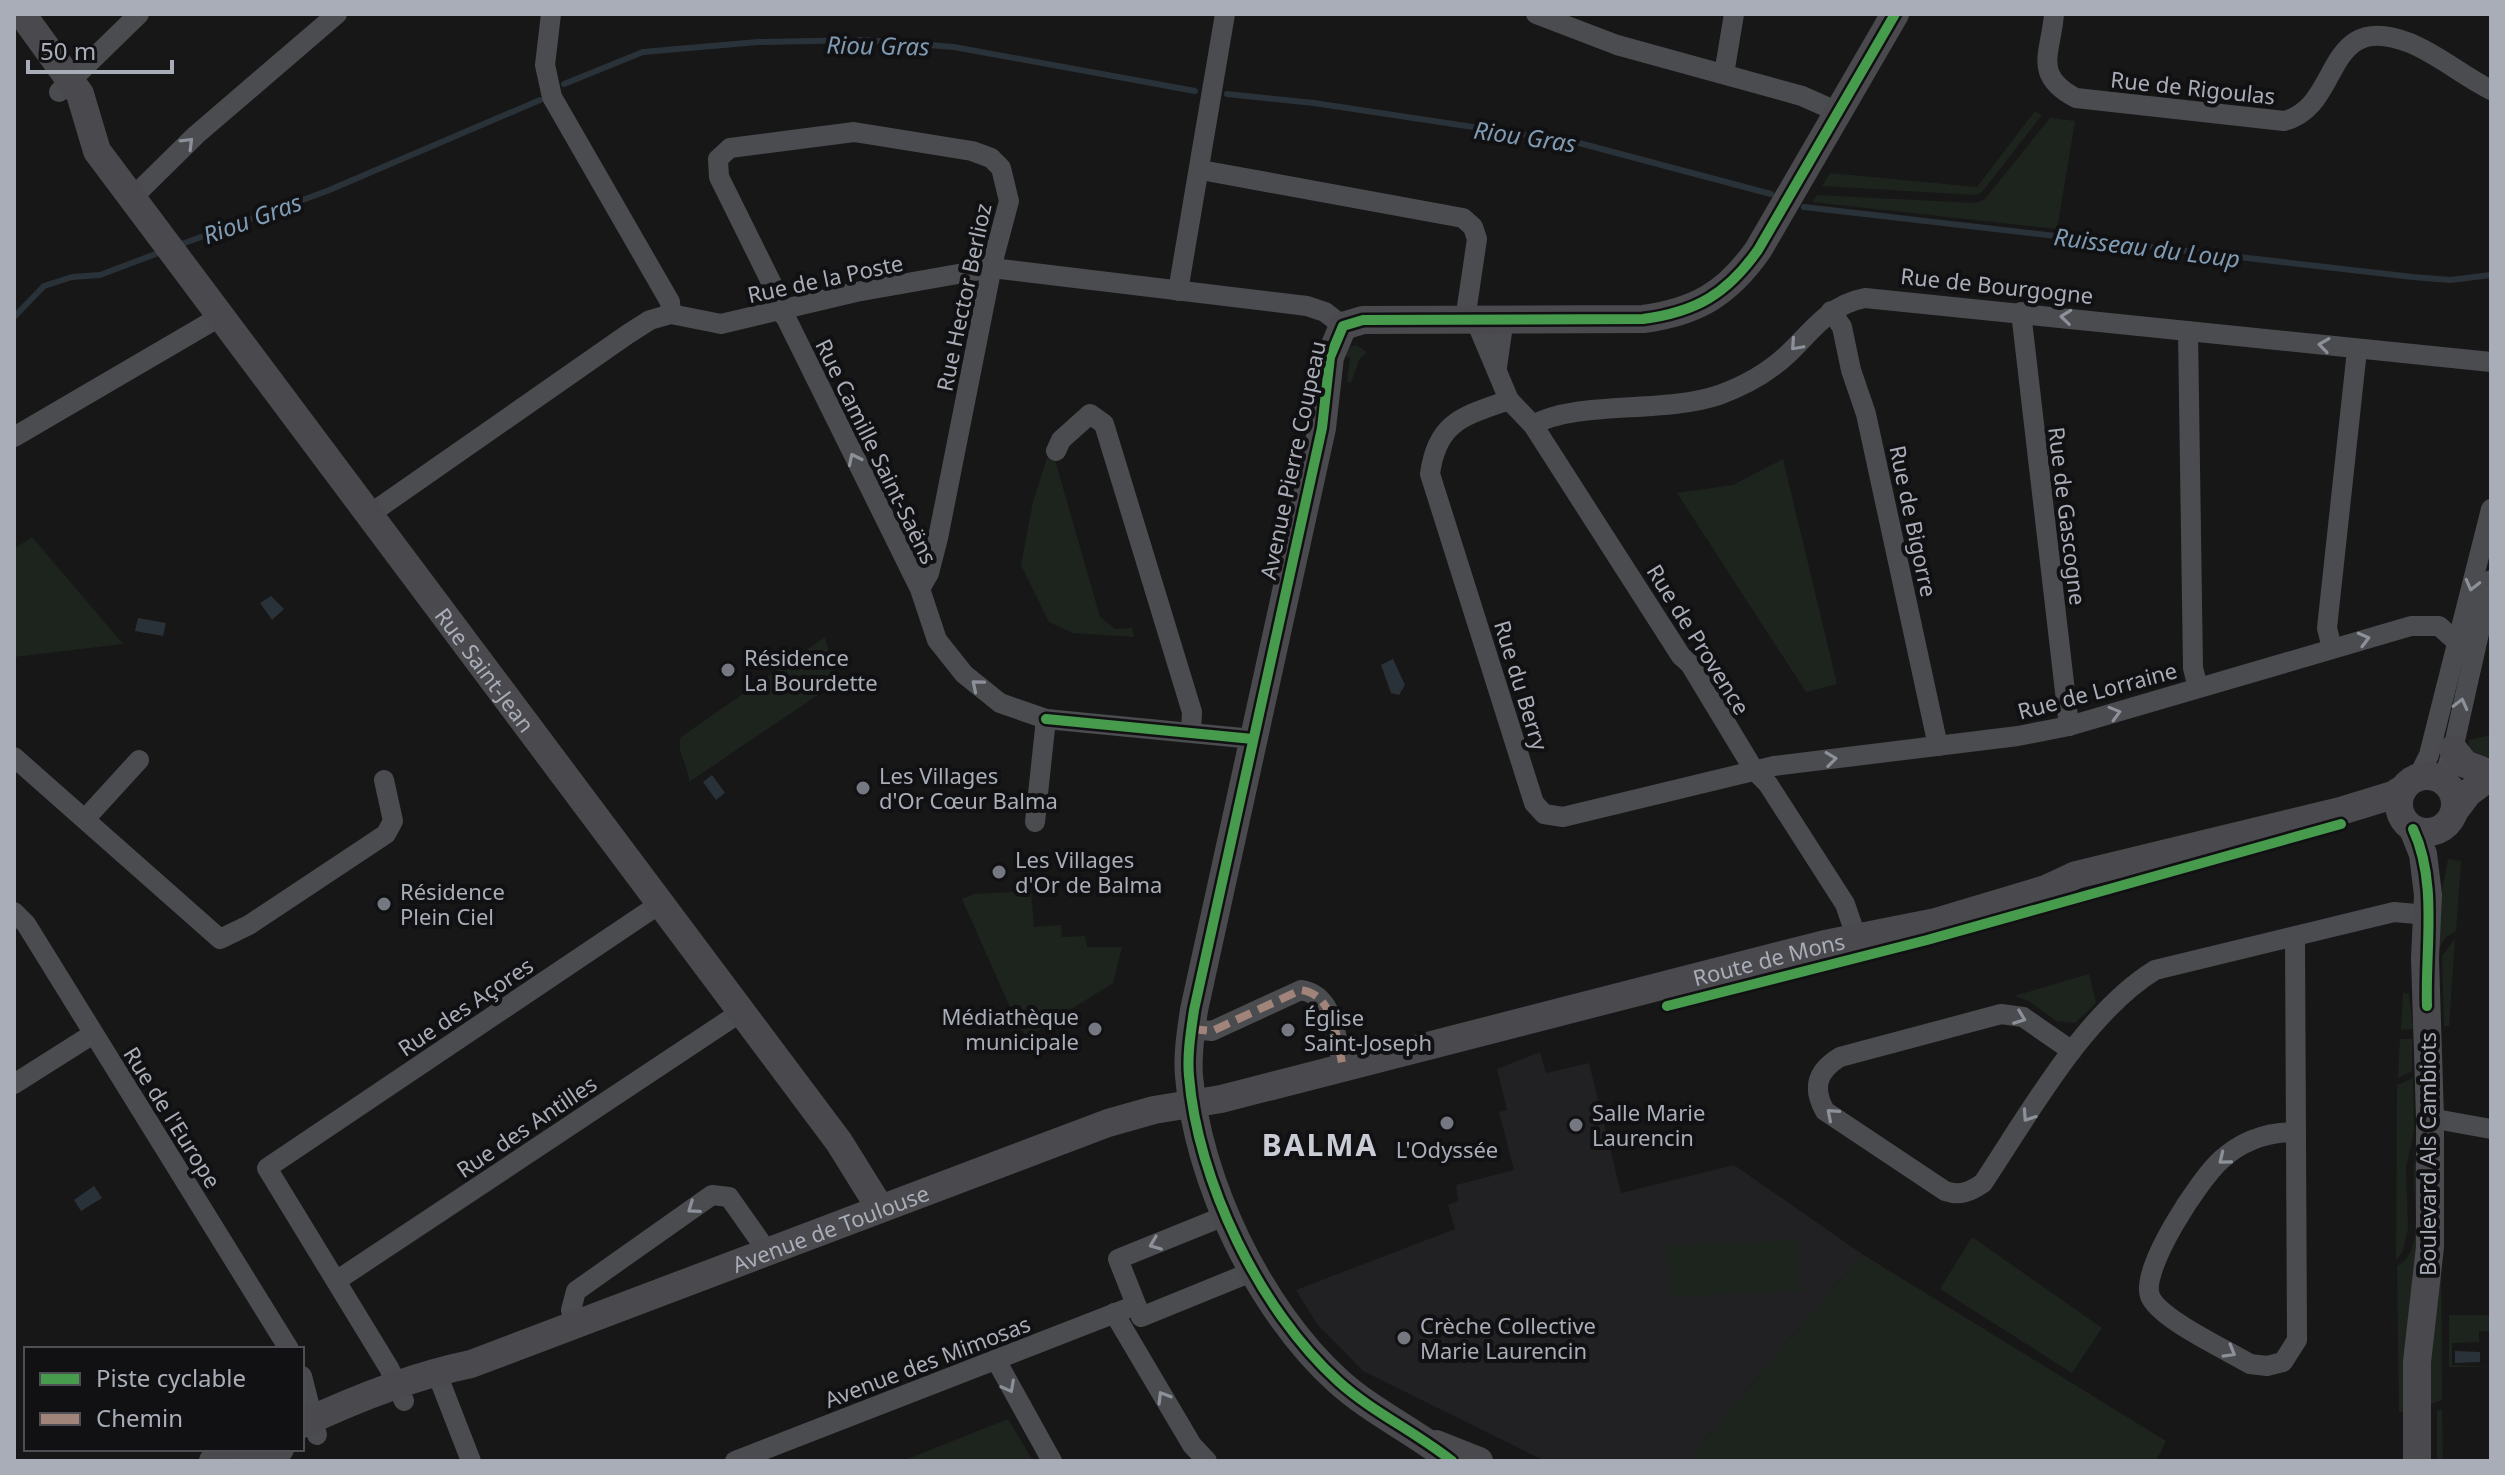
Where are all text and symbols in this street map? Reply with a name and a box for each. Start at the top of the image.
scale bar [28,24,172,74]
water label: Riou Gras [826,28,930,62]
text: 50 m [40,34,96,67]
street label: Rue de Rigoulas [2109,63,2277,111]
water label: Riou Gras [1472,112,1578,160]
one-way arrow [179,138,193,152]
water label: Riou Gras [198,185,306,251]
street label: Rue Hector Berlioz [928,200,998,394]
water label: Ruisseau du Loup [2052,219,2242,275]
street label: Rue de la Poste [744,247,906,309]
street label: Rue de Bourgogne [1899,260,2095,310]
one-way arrow [2059,309,2072,326]
street label: Rue Camille Saint-Saëns [809,333,945,569]
one-way arrow [1791,335,1805,350]
one-way arrow [2317,337,2331,354]
street label: Avenue Pierre Coupeau [1252,338,1332,582]
street label: Rue de Gascogne [2042,425,2094,607]
street label: Rue de Bigorre [1883,443,1945,599]
one-way arrow [848,453,864,468]
street label: Rue de Provence [1641,558,1757,720]
one-way arrow [2465,578,2482,591]
street label: Rue Saint-Jean [429,601,542,738]
street label: Rue du Berry [1488,616,1556,754]
one-way arrow [2357,631,2370,648]
place label: Résidence La Bourdette [744,642,878,697]
street label: Rue de Lorraine [2014,654,2180,726]
marker: Résidence La Bourdette [719,661,737,679]
one-way arrow [972,680,986,695]
one-way arrow [2452,698,2469,712]
one-way arrow [2107,706,2121,722]
one-way arrow [1825,751,1838,768]
place label: Les Villages d'Or Cœur Balma [879,760,1058,815]
marker: Les Villages d'Or Cœur Balma [854,779,872,797]
place label: Les Villages d'Or de Balma [1015,844,1162,899]
marker: Les Villages d'Or de Balma [990,863,1008,881]
place label: Résidence Plein Ciel [400,876,505,931]
marker: Résidence Plein Ciel [375,895,393,913]
street label: Route de Mons [1690,925,1847,992]
street label: Rue des Açores [391,950,539,1062]
place label: Médiathèque municipale [942,1001,1079,1056]
place label: Église Saint-Joseph [1304,1002,1432,1057]
one-way arrow [2012,1008,2026,1025]
marker: Médiathèque municipale [1086,1020,1104,1038]
marker: Église Saint-Joseph [1279,1021,1297,1039]
street label: Boulevard Als Cambiots [2412,1032,2442,1276]
street label: Rue de l'Europe [118,1041,228,1193]
street label: Rue des Antilles [450,1068,602,1184]
place label: Salle Marie Laurencin [1592,1097,1705,1152]
one-way arrow [2023,1107,2038,1121]
one-way arrow [1827,1109,1841,1123]
marker: L'Odyssée [1438,1114,1456,1132]
marker: Salle Marie Laurencin [1567,1116,1585,1134]
district label: BALMA [1262,1124,1378,1165]
place label: L'Odyssée [1396,1134,1498,1164]
one-way arrow [2219,1149,2234,1164]
street label: Avenue de Toulouse [728,1177,933,1279]
one-way arrow [688,1198,702,1213]
one-way arrow [1149,1234,1163,1251]
street label: Avenue des Mimosas [820,1308,1034,1414]
place label: Crèche Collective Marie Laurencin [1420,1310,1596,1365]
marker: Crèche Collective Marie Laurencin [1395,1329,1413,1347]
one-way arrow [2221,1342,2236,1358]
legend [24,1347,304,1451]
text: Piste cyclable [96,1361,246,1394]
one-way arrow [999,1378,1014,1393]
one-way arrow [1157,1391,1173,1406]
text: Chemin [96,1401,183,1434]

